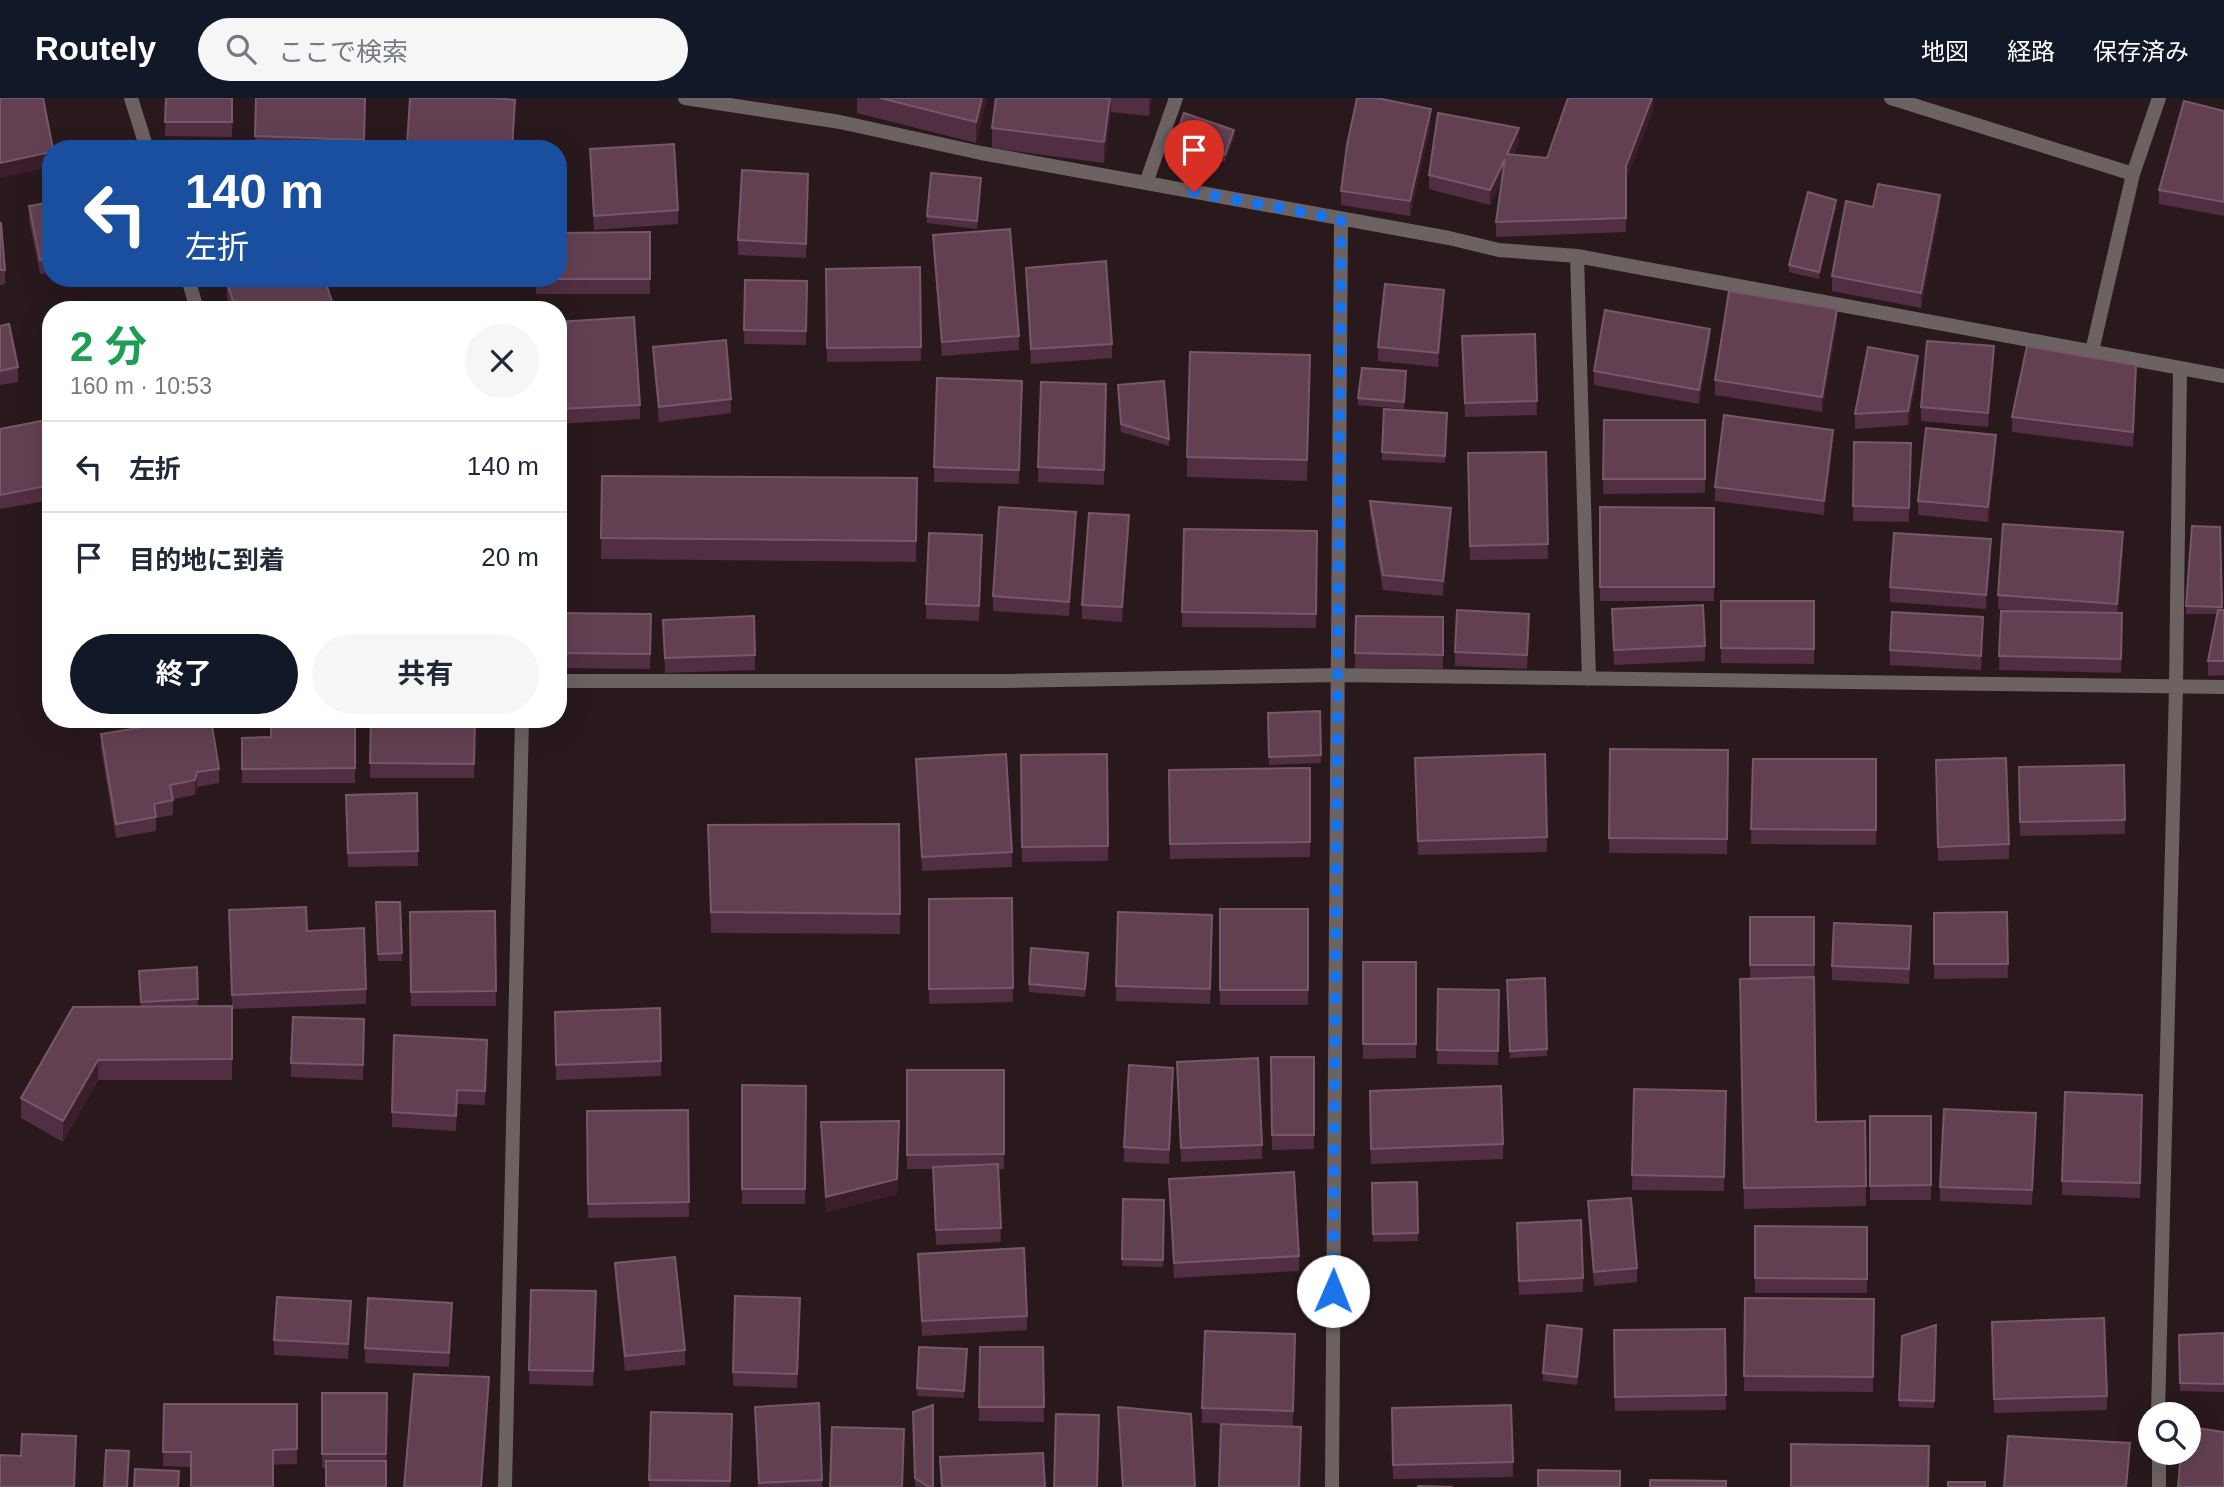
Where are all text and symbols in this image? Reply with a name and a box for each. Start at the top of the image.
search box [198,18,688,81]
text: Routely [35,30,156,67]
icon: search [222,30,260,68]
text: ここで検索 [278,37,408,67]
text: 地図 [1921,38,1969,65]
text: 経路 [2007,38,2055,65]
text: 保存済み [2093,38,2189,65]
pin [1164,120,1224,192]
icon: arrive [1175,131,1213,169]
text: 140 m [185,164,324,218]
icon: left [70,168,161,259]
text: 左折 [185,229,249,265]
text: 2 分 [70,323,147,370]
button: close [465,324,539,398]
text: 160 m · 10:53 [70,373,212,399]
icon: left [70,448,108,486]
text: 140 m [467,451,539,481]
text: 左折 [129,454,181,484]
icon: arrive [70,539,108,577]
text: 20 m [481,542,539,572]
text: 目的地に到着 [129,545,285,575]
button: 終了 [70,634,298,714]
button: 共有 [312,634,539,714]
position arrow [1296,1254,1370,1328]
map controls [2138,1402,2201,1465]
button: search [2138,1402,2201,1465]

